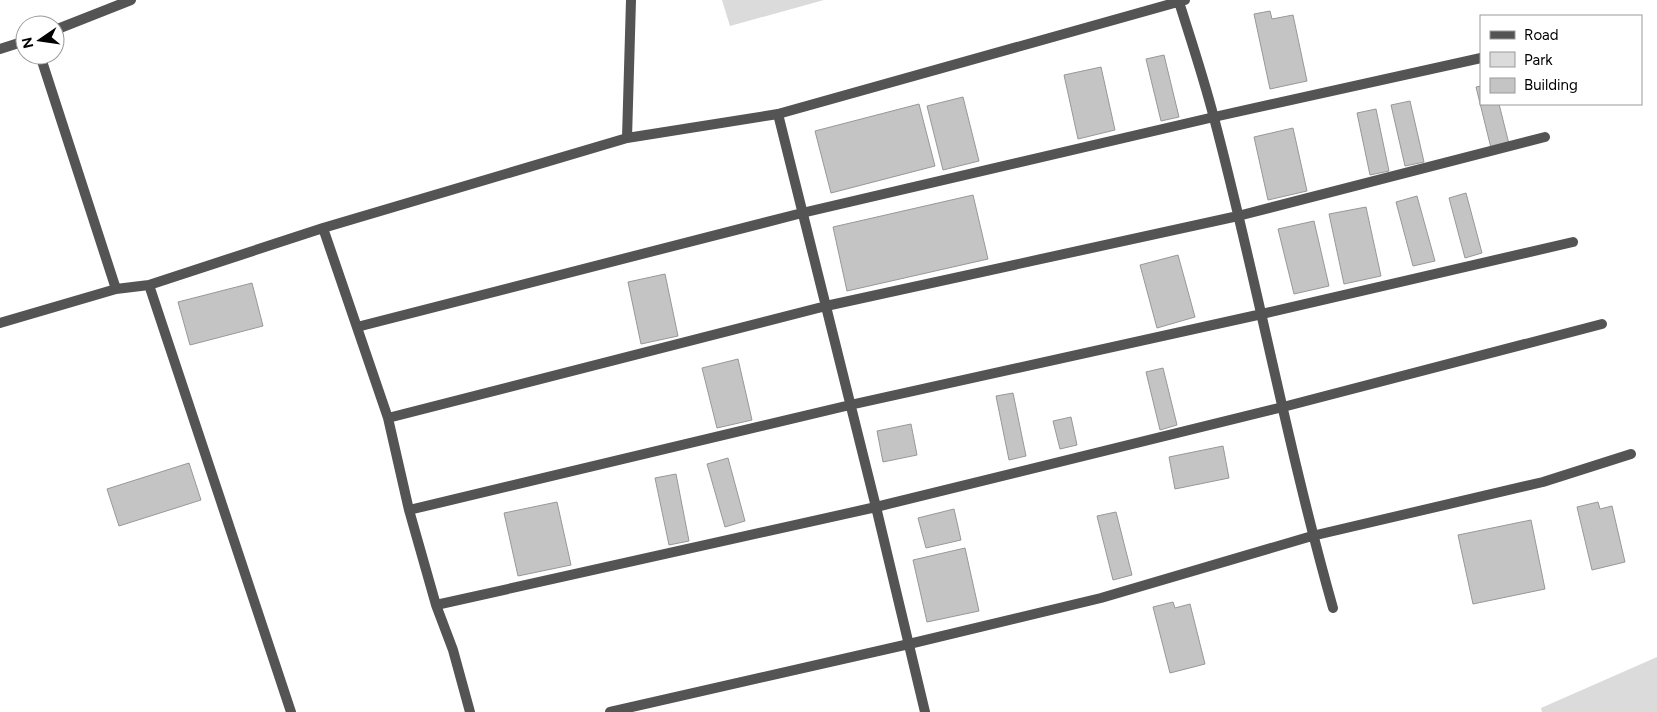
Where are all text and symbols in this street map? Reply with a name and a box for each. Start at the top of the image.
north arrow [15,15,65,65]
legend [1480,15,1642,105]
text: Road [1524,26,1559,44]
text: N [18,36,37,50]
text: Park [1524,51,1553,69]
text: Building [1524,76,1578,94]

